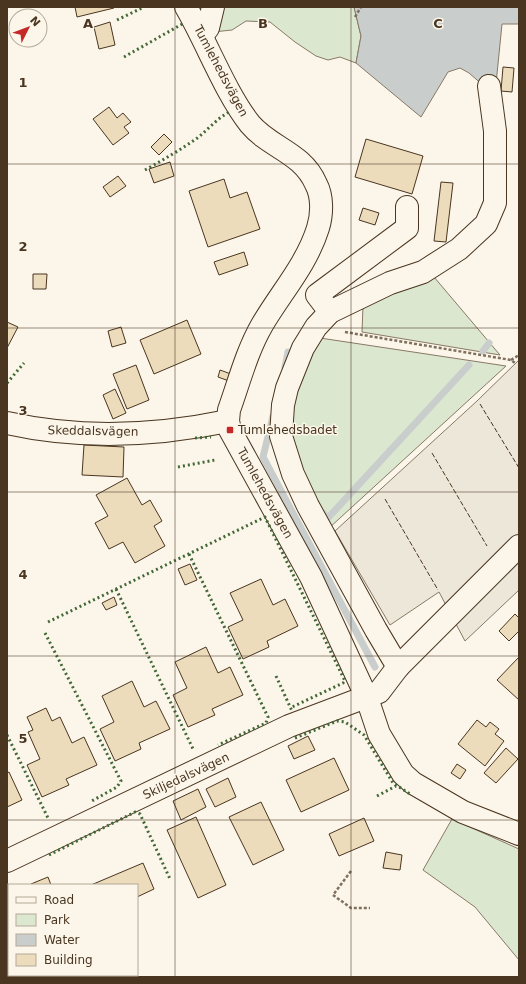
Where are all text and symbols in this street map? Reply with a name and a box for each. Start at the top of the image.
north arrow [8,8,48,48]
text: N [27,14,43,29]
text: A [83,16,93,31]
text: B [258,16,268,31]
text: C [433,16,443,31]
street label: Tumlehedsvägen [191,22,251,119]
text: 1 [18,75,28,90]
text: 2 [18,239,28,254]
text: 3 [18,403,28,418]
street label: Skeddalsvägen [48,423,138,439]
place label: Tumlehedsbadet [237,423,337,437]
marker: Tumlehedsbadet [225,425,235,435]
street label: Tumlehedsvägen [234,444,296,541]
text: 4 [18,567,28,582]
text: 5 [18,731,28,746]
street label: Skiljedalsvägen [141,750,231,802]
legend [8,884,138,976]
text: Road [44,893,74,907]
text: Park [44,913,70,927]
text: Water [44,933,80,947]
text: Building [44,953,93,967]

